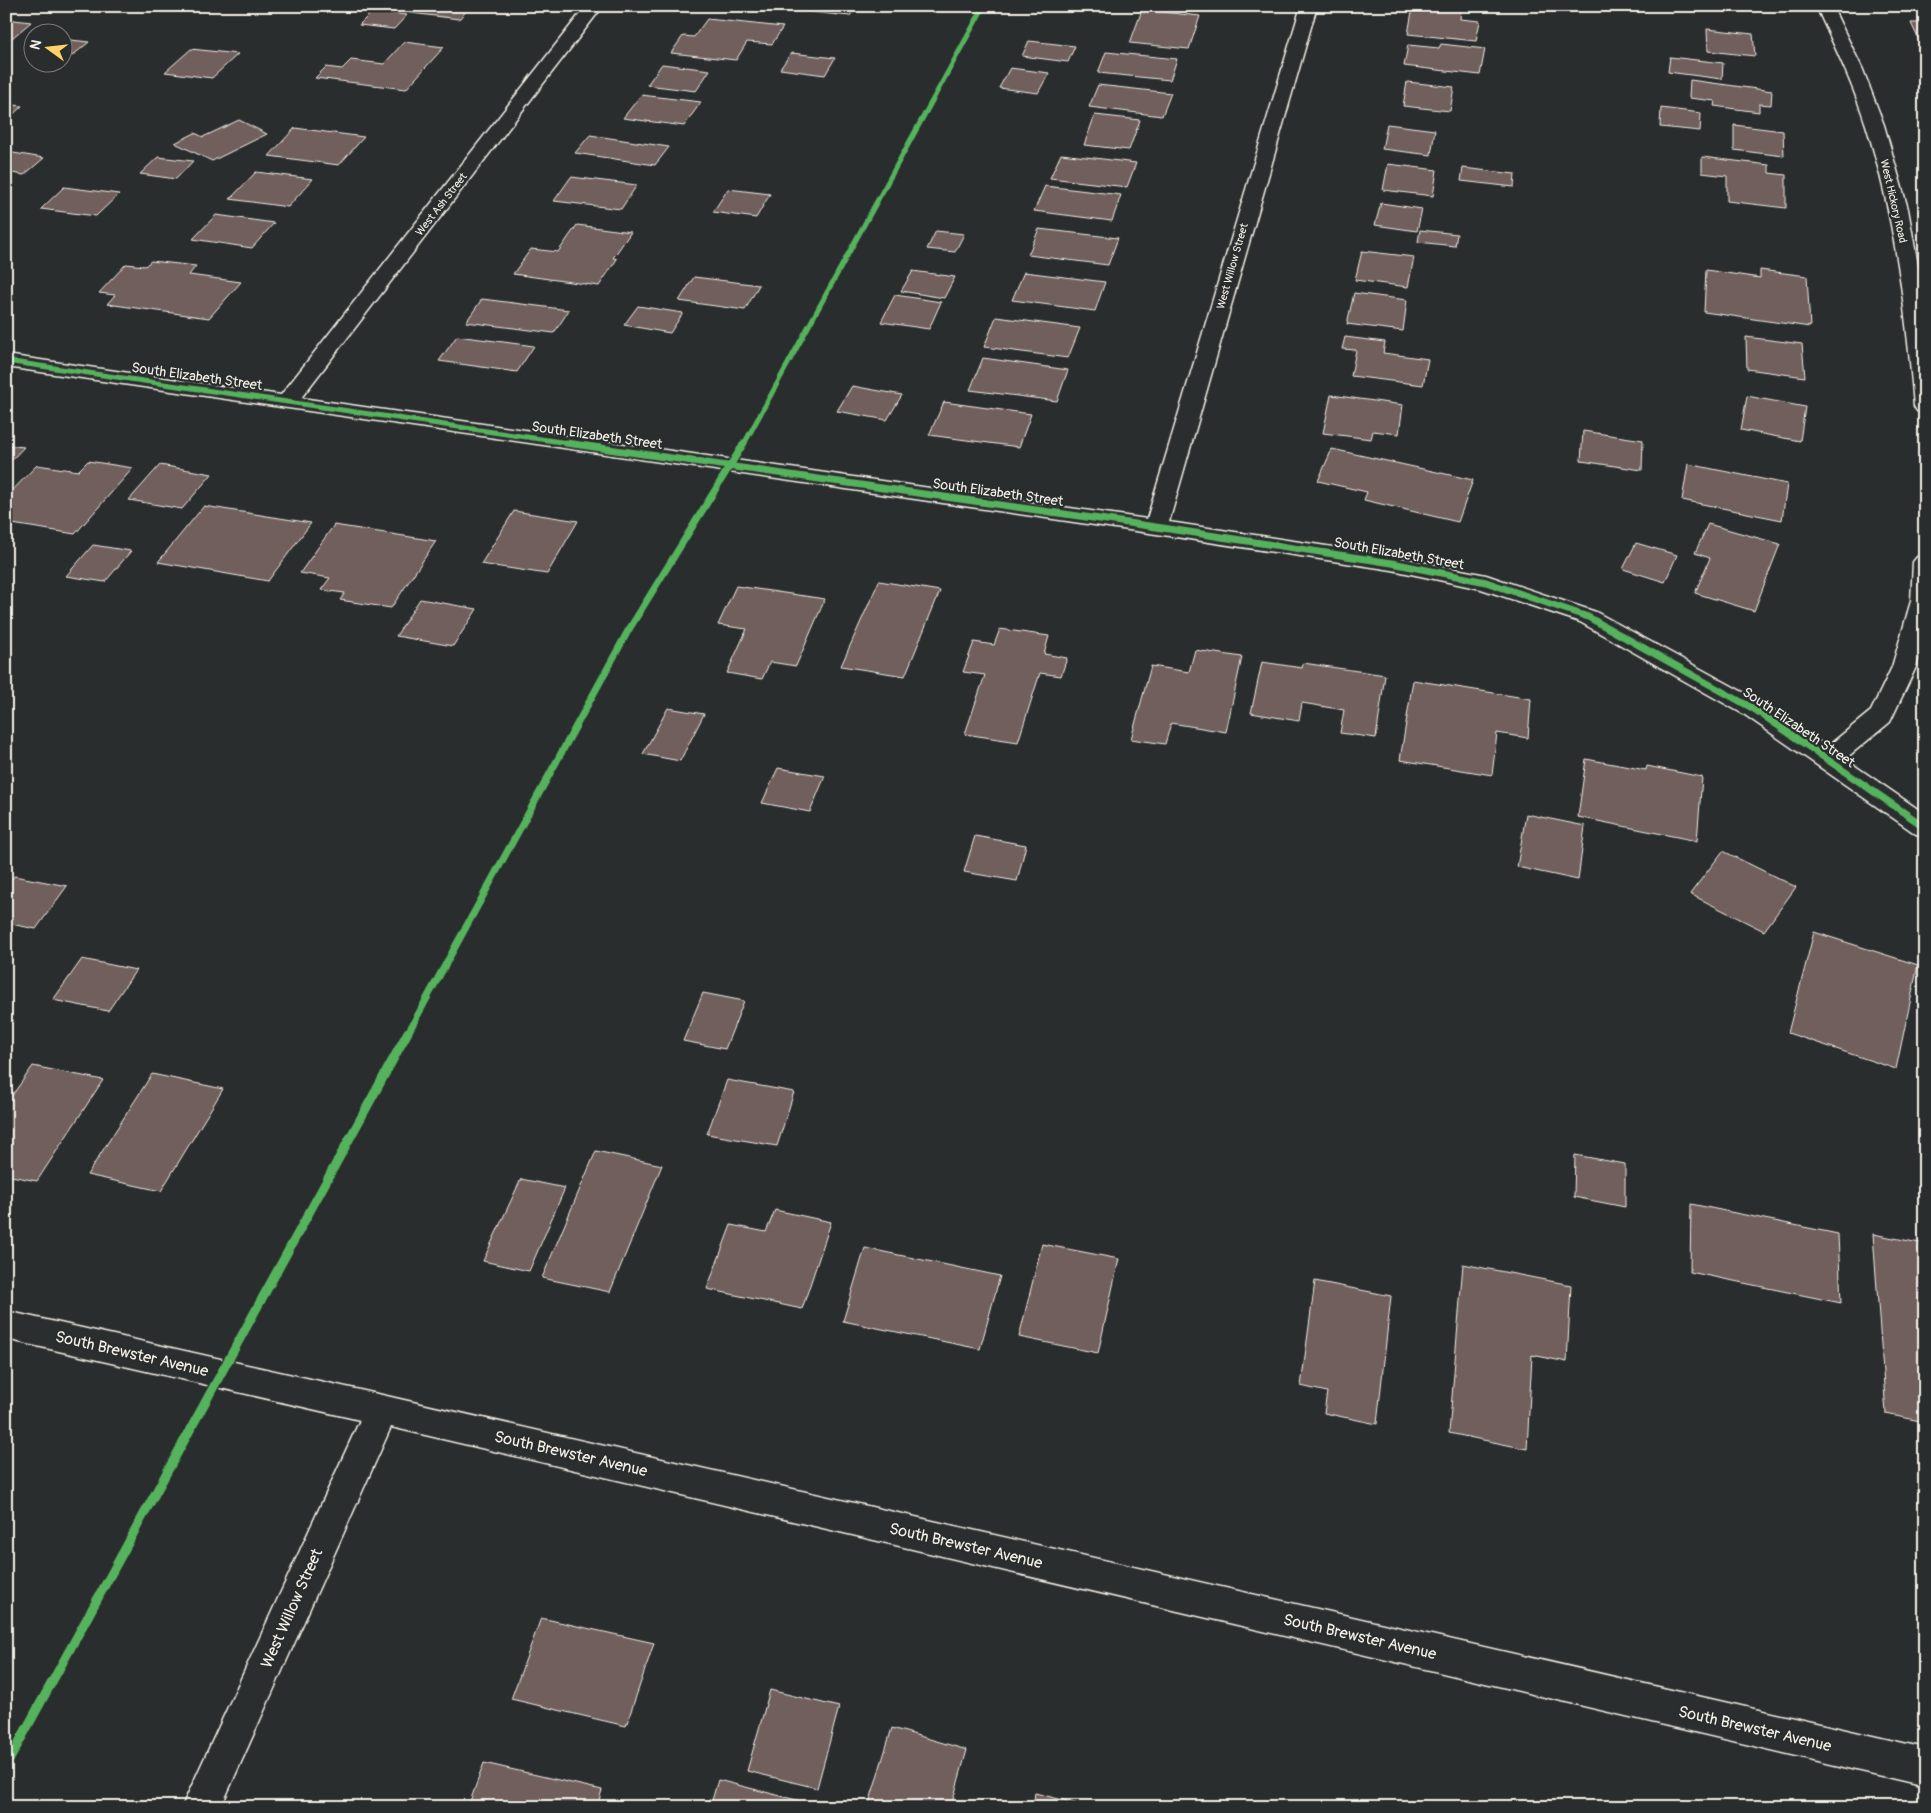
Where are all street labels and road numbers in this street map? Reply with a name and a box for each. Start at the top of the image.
street label: West Hickory Road [1878,158,1909,244]
street label: West Ash Street [413,170,470,238]
street label: West Willow Street [1214,221,1251,311]
street label: South Elizabeth Street [130,359,264,394]
street label: South Elizabeth Street [530,418,664,453]
street label: South Elizabeth Street [931,475,1065,510]
street label: South Elizabeth Street [1333,534,1466,573]
street label: South Elizabeth Street [1739,683,1858,772]
street label: South Brewster Avenue [53,1327,210,1381]
street label: South Brewster Avenue [492,1427,649,1481]
street label: South Brewster Avenue [887,1519,1044,1573]
street label: West Willow Street [257,1545,327,1671]
street label: South Brewster Avenue [1281,1610,1438,1664]
street label: South Brewster Avenue [1676,1702,1833,1756]

